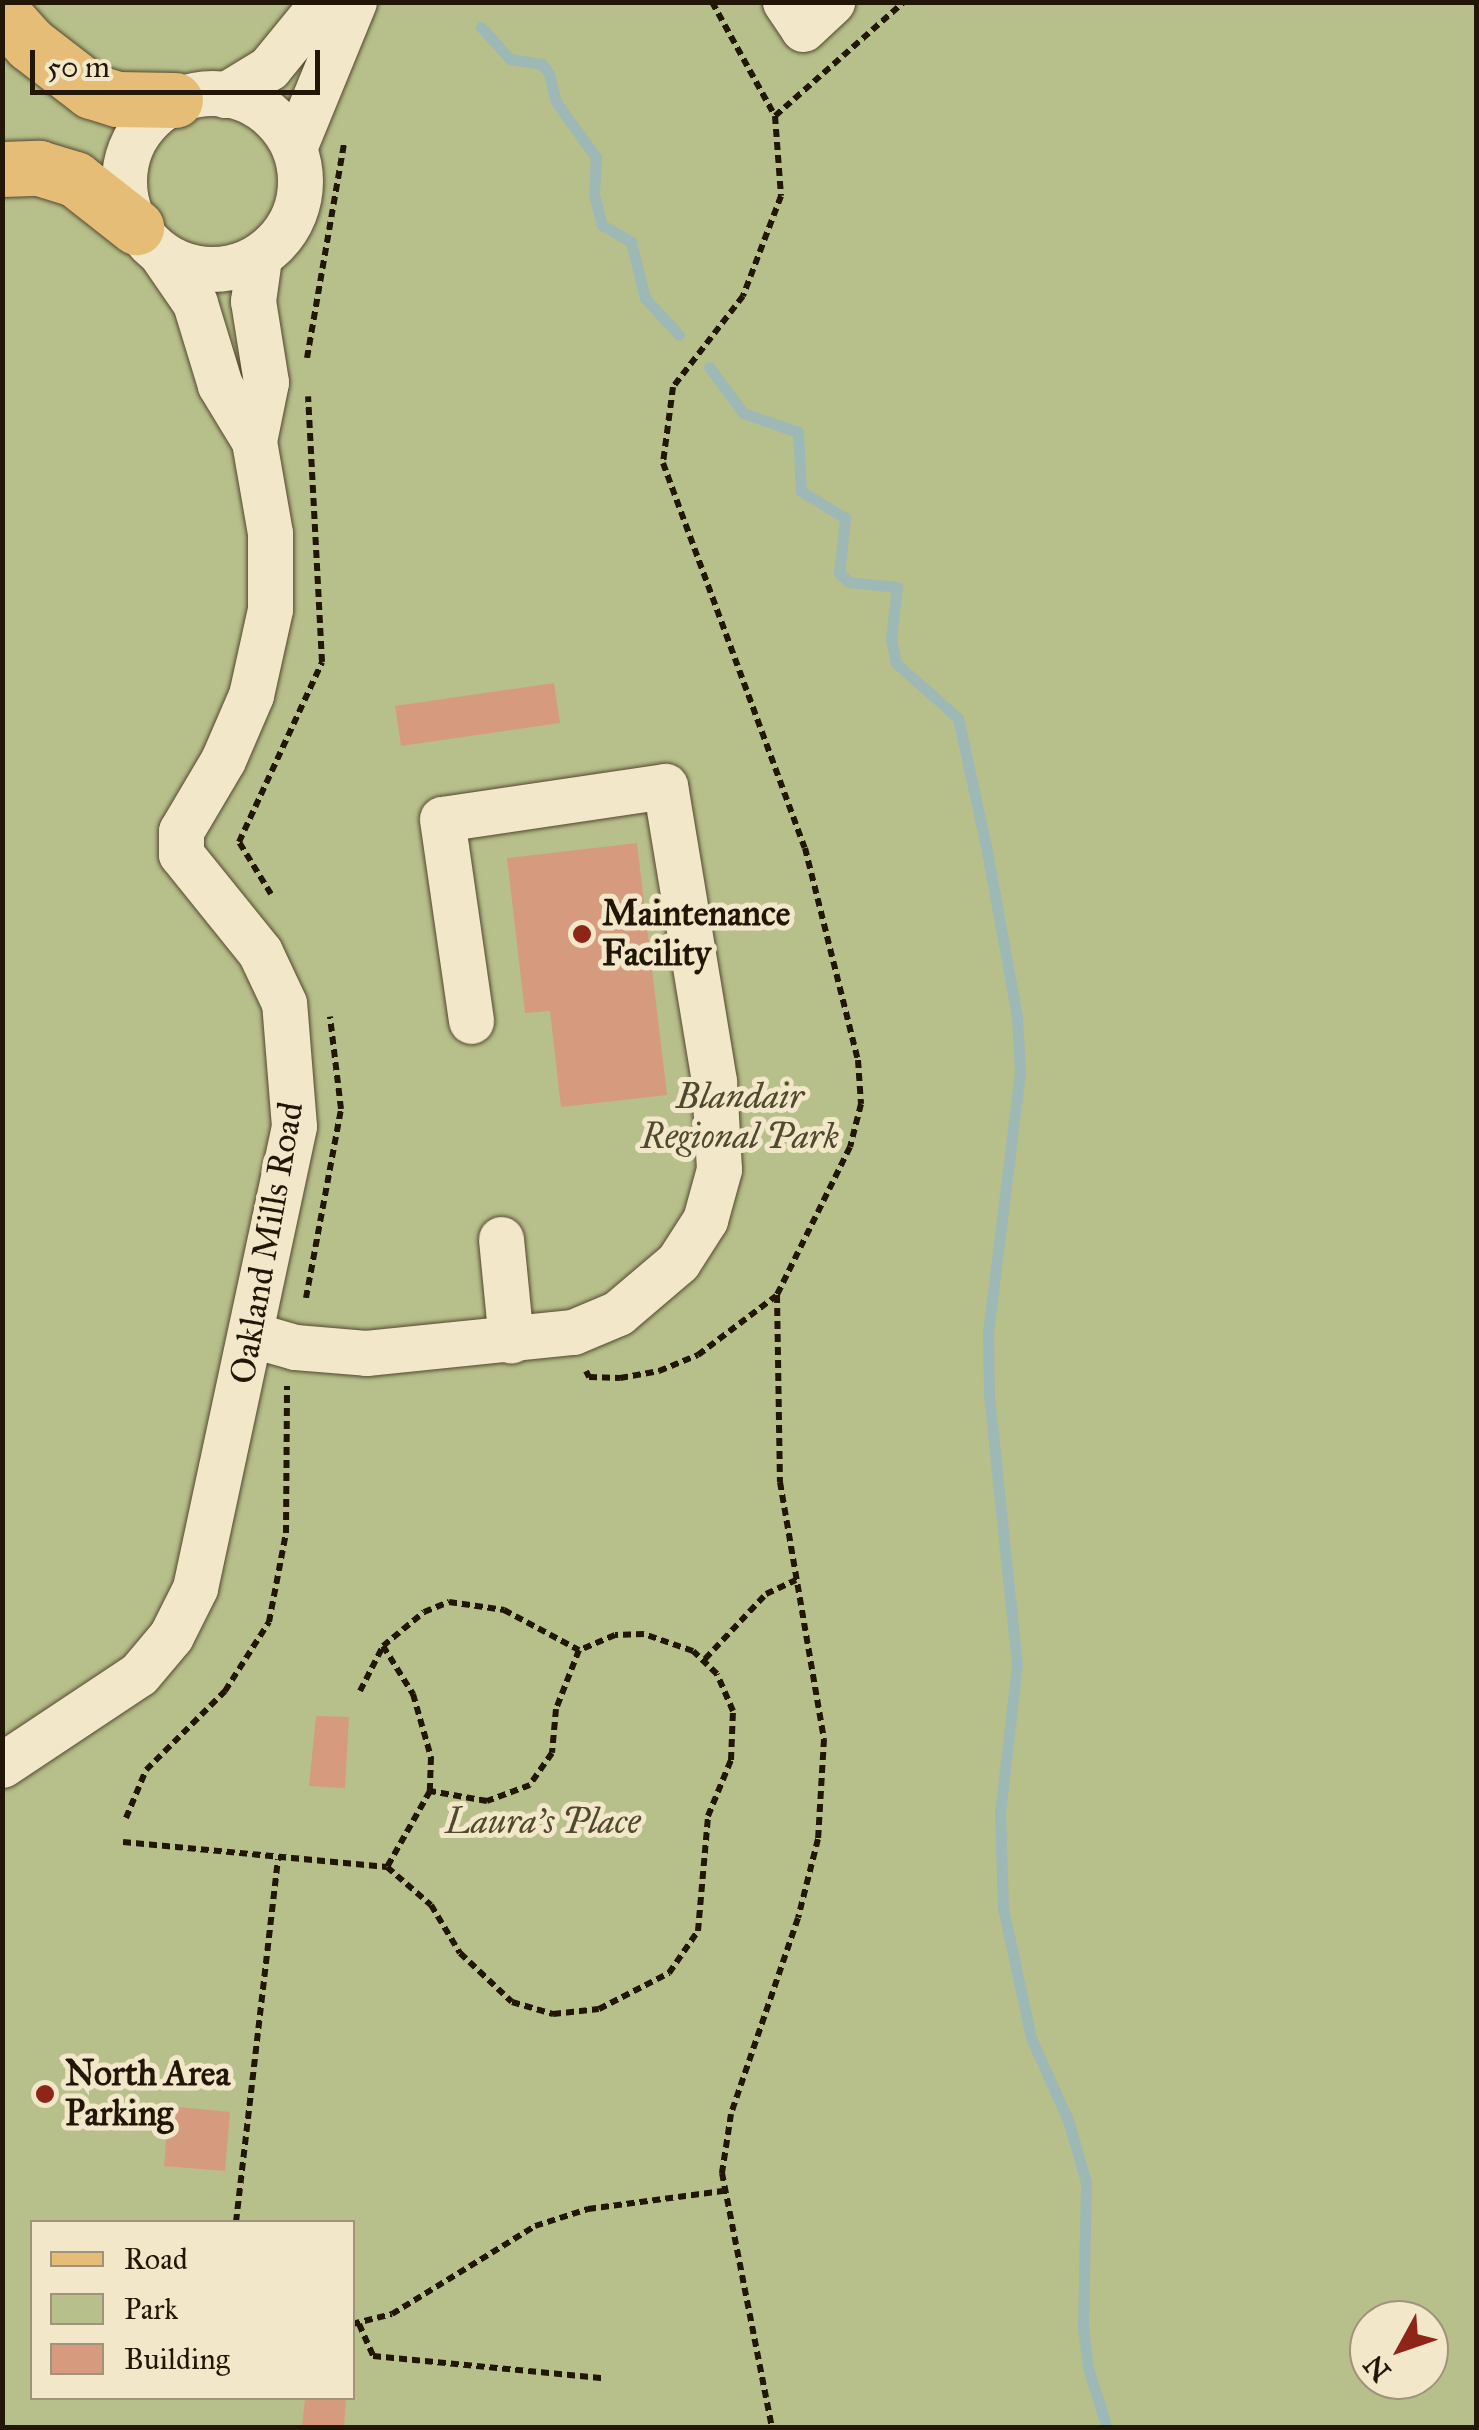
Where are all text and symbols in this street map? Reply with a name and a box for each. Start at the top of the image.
scale bar [35,30,325,92]
text: 50 m [47,49,110,85]
place label: Maintenance Facility [602,893,790,975]
marker: Maintenance Facility [571,923,593,945]
park label: Blandair Regional Park [641,1076,839,1158]
street label: Oakland Mills Road [222,1099,312,1387]
park label: Laura's Place [446,1801,640,1843]
place label: North Area Parking [65,2053,230,2135]
marker: North Area Parking [34,2083,56,2105]
legend [30,2220,355,2400]
text: Road [124,2241,188,2277]
text: Park [124,2291,178,2327]
north arrow [1349,2300,1449,2400]
text: Building [124,2341,230,2377]
text: N [1356,2348,1398,2389]

